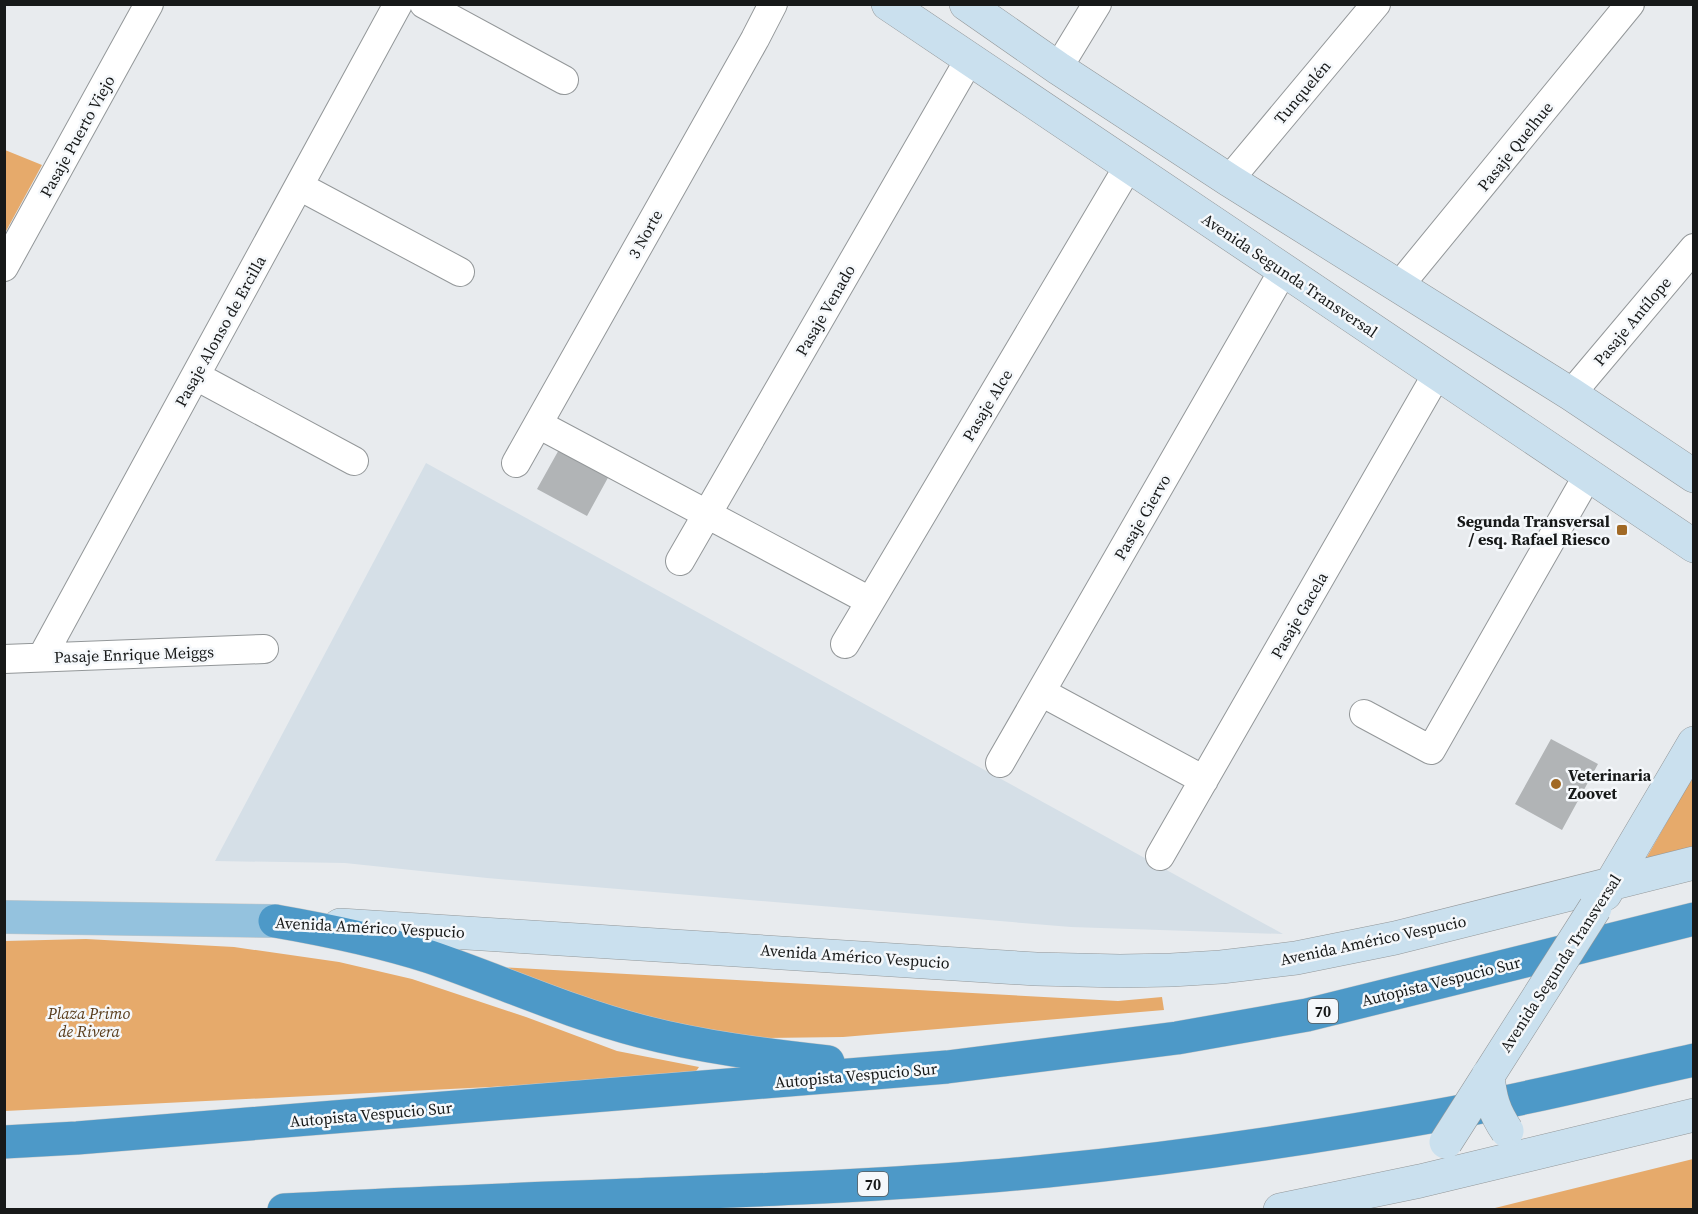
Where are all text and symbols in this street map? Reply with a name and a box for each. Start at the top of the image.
street label: Tunquelén [1269,55,1335,129]
street label: Pasaje Puerto Viejo [34,71,120,201]
street label: Pasaje Quelhue [1472,97,1558,195]
street label: 3 Norte [623,206,667,262]
street label: Avenida Segunda Transversal [1198,208,1382,342]
street label: Pasaje Alonso de Ercilla [169,251,271,411]
street label: Pasaje Venado [790,260,860,360]
street label: Pasaje Antílope [1588,272,1676,370]
street label: Pasaje Alce [957,365,1017,445]
street label: Pasaje Ciervo [1109,470,1175,564]
place label: Segunda Transversal / esq. Rafael Riesco [1457,510,1610,550]
marker: Segunda Transversal / esq. Rafael Riesco [1615,523,1629,537]
street label: Pasaje Gacela [1265,567,1333,662]
street label: Pasaje Enrique Meiggs [54,640,214,668]
place label: Veterinaria Zoovet [1568,764,1652,804]
marker: Veterinaria Zoovet [1549,777,1563,791]
street label: Avenida Segunda Transversal [1494,870,1626,1056]
street label: Avenida Américo Vespucio [1278,909,1468,970]
street label: Avenida Américo Vespucio [275,911,466,943]
street label: Avenida Américo Vespucio [760,938,951,974]
street label: Autopista Vespucio Sur [1359,951,1523,1011]
road number: 70 [1308,999,1338,1023]
park label: Plaza Primo de Rivera [47,1002,130,1042]
street label: Autopista Vespucio Sur [774,1057,938,1093]
street label: Autopista Vespucio Sur [289,1096,453,1132]
road number: 70 [858,1172,888,1196]

